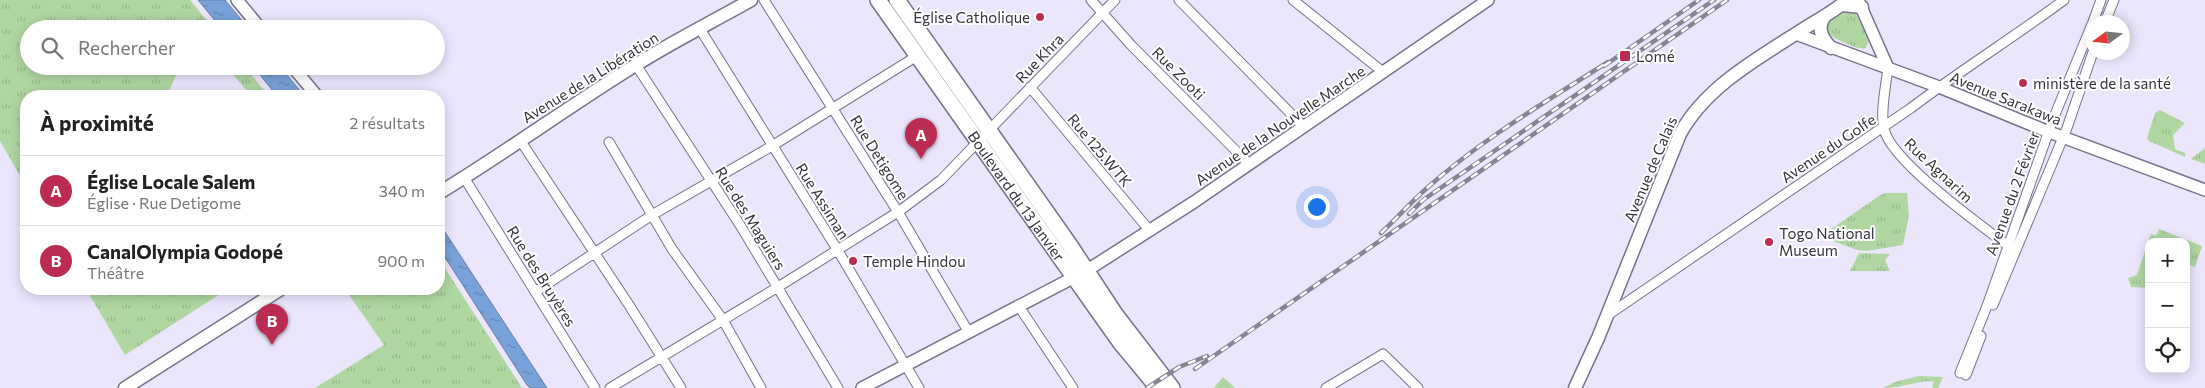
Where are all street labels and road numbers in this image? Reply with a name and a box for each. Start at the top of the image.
street label: Avenue de la Libération [519,28,661,126]
street label: Rue Khra [1011,30,1067,86]
street label: Rue Zooti [1149,43,1209,103]
street label: Avenue de la Nouvelle Marche [1192,61,1368,189]
street label: Avenue Sarakawa [1948,67,2064,129]
street label: Rue 125.WTK [1064,110,1136,190]
street label: Avenue du Golfe [1777,110,1879,186]
street label: Rue Detigome [847,112,913,203]
street label: Avenue de Calais [1620,113,1680,224]
street label: Boulevard du 13 Janvier [964,127,1069,264]
street label: Avenue du 2 Février [1981,128,2043,258]
street label: Rue Agnarim [1901,134,1977,206]
street label: Rue Assiman [792,160,854,242]
street label: Rue des Maguiers [712,163,790,273]
street label: Rue des Bruyères [504,222,580,330]

